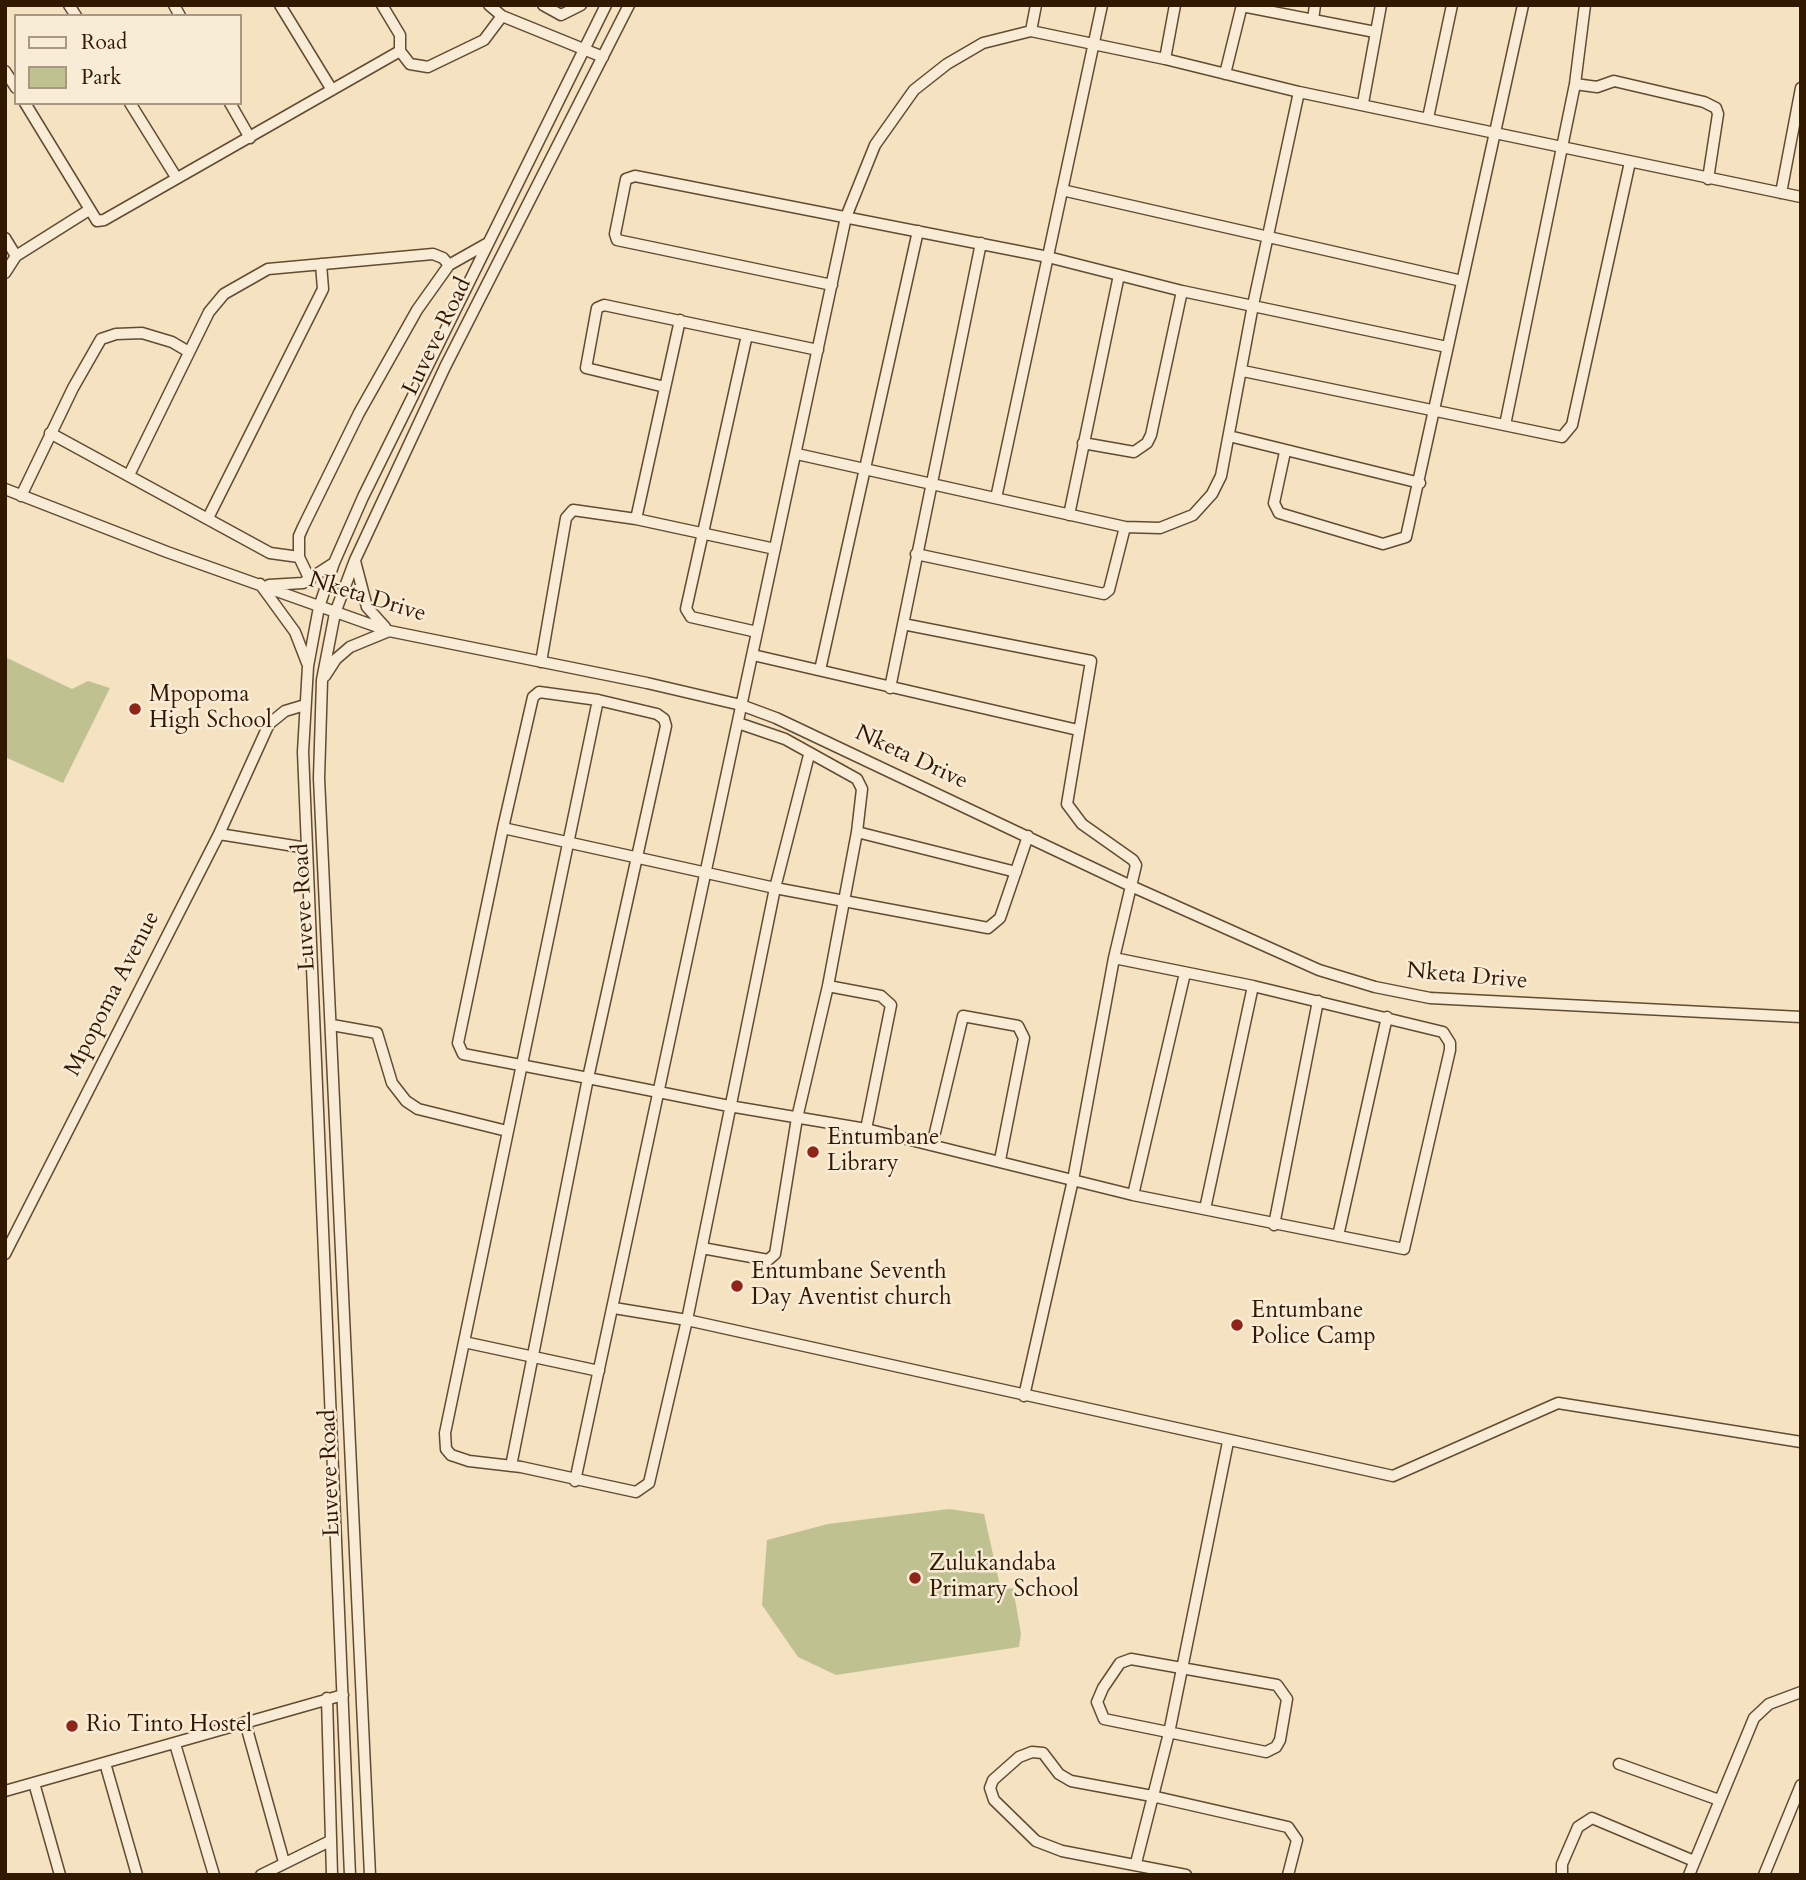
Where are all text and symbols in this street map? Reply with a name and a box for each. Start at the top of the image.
legend [14,14,242,105]
text: Road [81,28,127,57]
text: Park [81,63,121,92]
street label: Luveve Road [398,274,478,400]
street label: Nketa Drive [305,567,429,629]
place label: Mpopoma High School [149,682,272,736]
marker: Mpopoma High School [127,701,143,717]
street label: Nketa Drive [850,720,972,796]
street label: Luveve Road [288,843,322,971]
street label: Mpopoma Avenue [60,907,166,1081]
street label: Nketa Drive [1405,958,1529,996]
place label: Entumbane Library [827,1125,939,1179]
marker: Entumbane Library [805,1144,821,1160]
place label: Entumbane Seventh Day Aventist church [751,1259,952,1313]
marker: Entumbane Seventh Day Aventist church [729,1278,745,1294]
place label: Entumbane Police Camp [1251,1298,1376,1352]
marker: Entumbane Police Camp [1229,1317,1245,1333]
street label: Luveve Road [315,1409,347,1537]
place label: Zulukandaba Primary School [929,1551,1079,1605]
marker: Zulukandaba Primary School [907,1570,923,1586]
place label: Rio Tinto Hostel [86,1712,252,1740]
marker: Rio Tinto Hostel [64,1718,80,1734]

